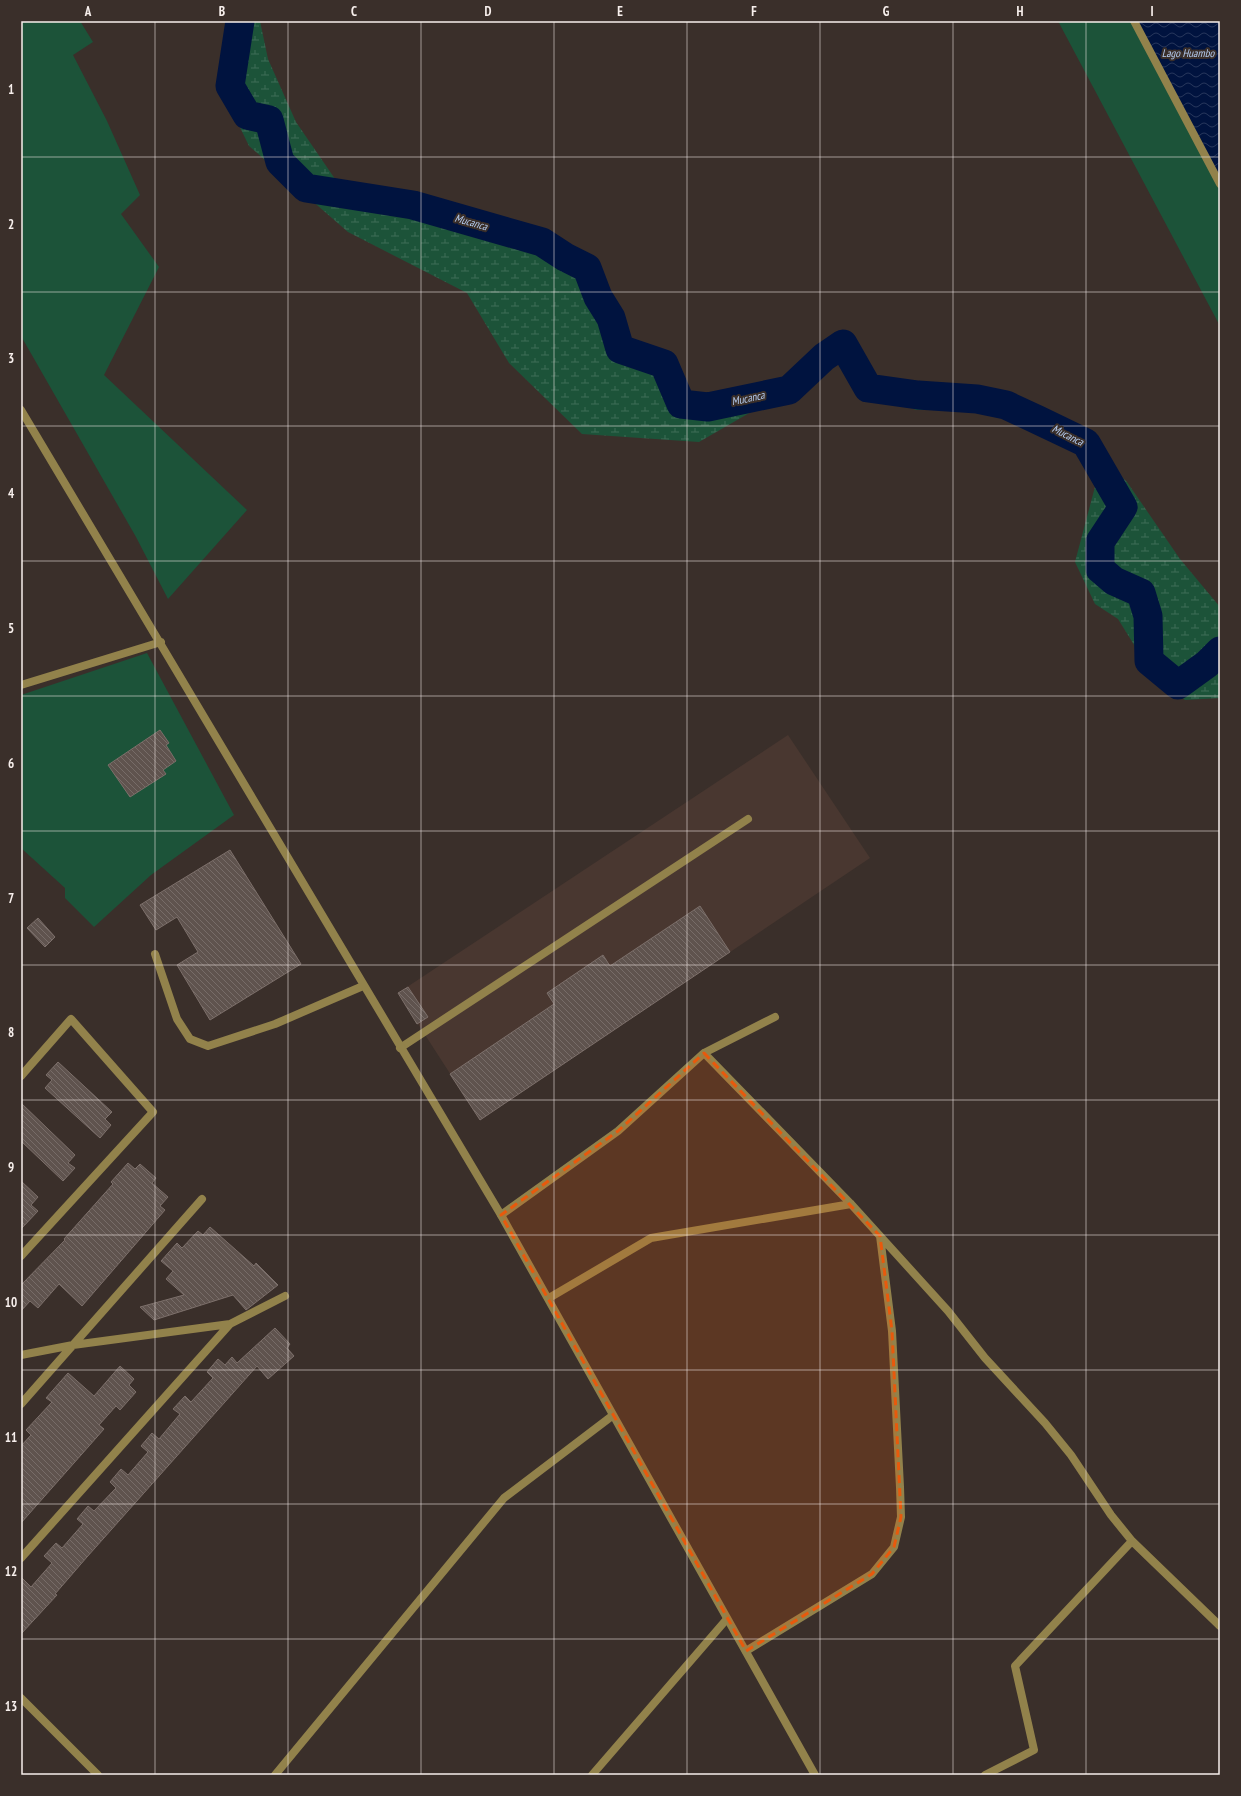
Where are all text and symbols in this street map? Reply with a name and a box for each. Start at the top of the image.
text: A [84,3,92,20]
text: B [219,3,225,20]
text: C [351,3,357,20]
text: D [485,3,492,20]
text: E [617,3,623,20]
text: F [751,3,757,20]
text: G [883,3,890,20]
text: H [1017,3,1024,20]
text: I [1150,3,1154,20]
water label: Lago Huambo [1162,46,1215,60]
text: 1 [8,81,14,98]
water label: Mucanca [453,211,489,233]
text: 2 [8,216,14,233]
text: 3 [8,350,14,367]
water label: Mucanca [730,388,766,408]
water label: Mucanca [1050,421,1087,449]
text: 4 [8,485,15,502]
text: 5 [8,620,14,637]
text: 6 [8,755,14,772]
text: 7 [8,890,14,907]
text: 8 [8,1024,14,1041]
text: 9 [8,1159,14,1176]
text: 10 [5,1294,17,1311]
text: 11 [5,1429,17,1446]
text: 12 [5,1563,17,1580]
text: 13 [5,1698,17,1715]

